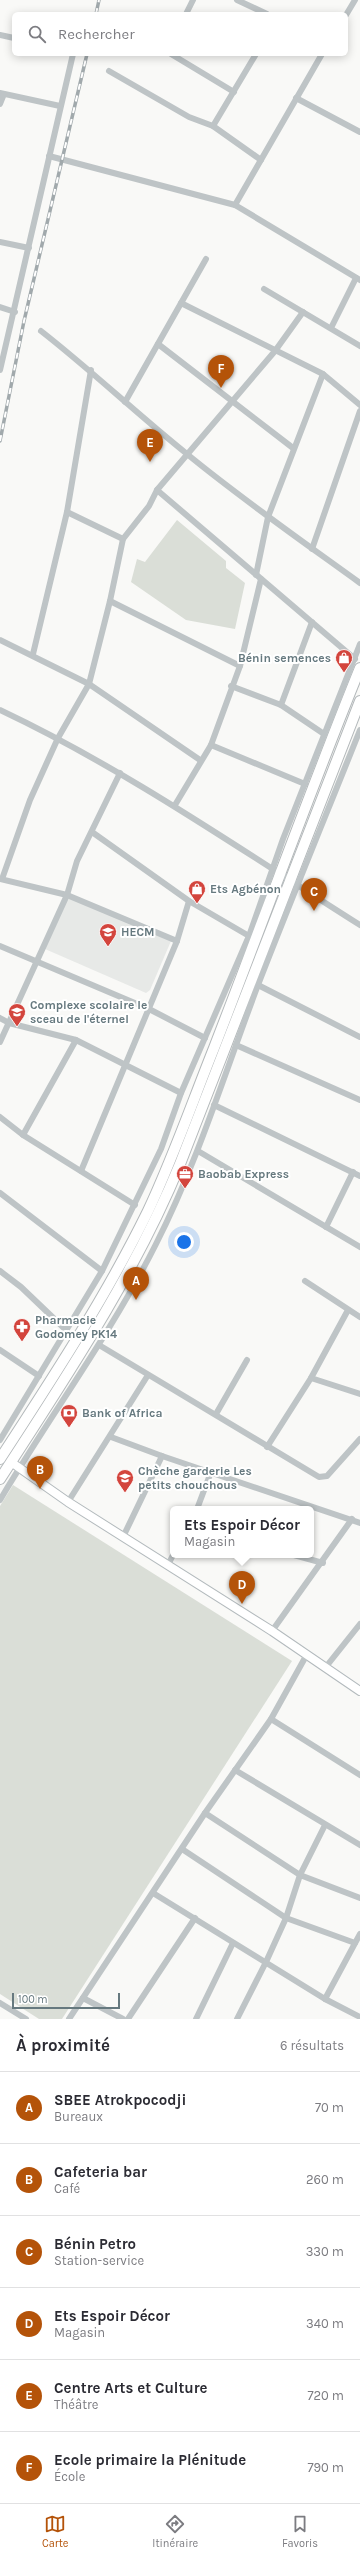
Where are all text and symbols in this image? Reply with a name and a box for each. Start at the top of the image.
search box [12,12,348,56]
icon: search [26,23,48,45]
text: Rechercher [58,25,135,43]
pin: F [208,355,234,388]
pin: E [137,429,163,462]
shop icon: Bénin semences [334,648,354,673]
place label: Bénin semences [238,651,331,665]
pin: C [301,878,327,911]
shop icon: Ets Agbénon [187,879,207,904]
place label: Ets Agbénon [210,882,281,896]
school or university icon: HECM [98,922,118,947]
place label: HECM [121,925,155,939]
place label: Complexe scolaire le sceau de l'éternel [30,998,147,1026]
school or university icon: Complexe scolaire le sceau de l'éternel [7,1002,27,1027]
office icon: Baobab Express [175,1164,195,1189]
place label: Baobab Express [198,1167,289,1181]
your location [174,1232,194,1252]
pin: A [123,1267,149,1300]
place label: Pharmacie Godomey PK14 [35,1313,117,1341]
pharmacy icon: Pharmacie Godomey PK14 [12,1317,32,1342]
bank icon: Bank of Africa [59,1403,79,1428]
place label: Bank of Africa [82,1406,162,1420]
pin: B [27,1456,53,1489]
place label: Chèche garderie Les petits chouchous [138,1464,252,1492]
school or university icon: Chèche garderie Les petits chouchous [115,1468,135,1493]
popup [170,1506,314,1558]
text: Ets Espoir Décor [184,1516,300,1534]
text: Magasin [184,1534,235,1549]
pin: D [229,1571,255,1604]
scale bar [12,1991,120,2010]
text: 100 m [18,1993,48,2006]
text: À proximité [16,2035,110,2055]
text: 6 résultats [280,2038,344,2053]
text: SBEE Atrokpocodji [54,2091,186,2109]
text: A [25,2100,33,2115]
text: 70 m [315,2100,344,2115]
text: Bureaux [54,2109,103,2124]
text: Cafeteria bar [54,2163,147,2181]
text: B [25,2172,33,2187]
text: 260 m [306,2172,344,2187]
text: Café [54,2181,80,2196]
text: Bénin Petro [54,2235,136,2253]
text: C [25,2244,33,2259]
text: 330 m [306,2244,344,2259]
text: Station-service [54,2253,144,2268]
text: Ets Espoir Décor [54,2307,170,2325]
text: D [25,2316,33,2331]
text: 340 m [306,2316,344,2331]
text: Magasin [54,2325,105,2340]
text: Centre Arts et Culture [54,2379,208,2397]
text: E [25,2388,33,2403]
text: 720 m [307,2388,344,2403]
text: Théâtre [54,2397,98,2412]
text: Ecole primaire la Plénitude [54,2451,246,2469]
text: F [25,2460,33,2475]
text: 790 m [307,2460,344,2475]
text: École [54,2469,85,2484]
tab: Carte [42,2513,68,2550]
tab: Itinéraire [152,2513,198,2550]
tab: Favoris [282,2513,318,2550]

